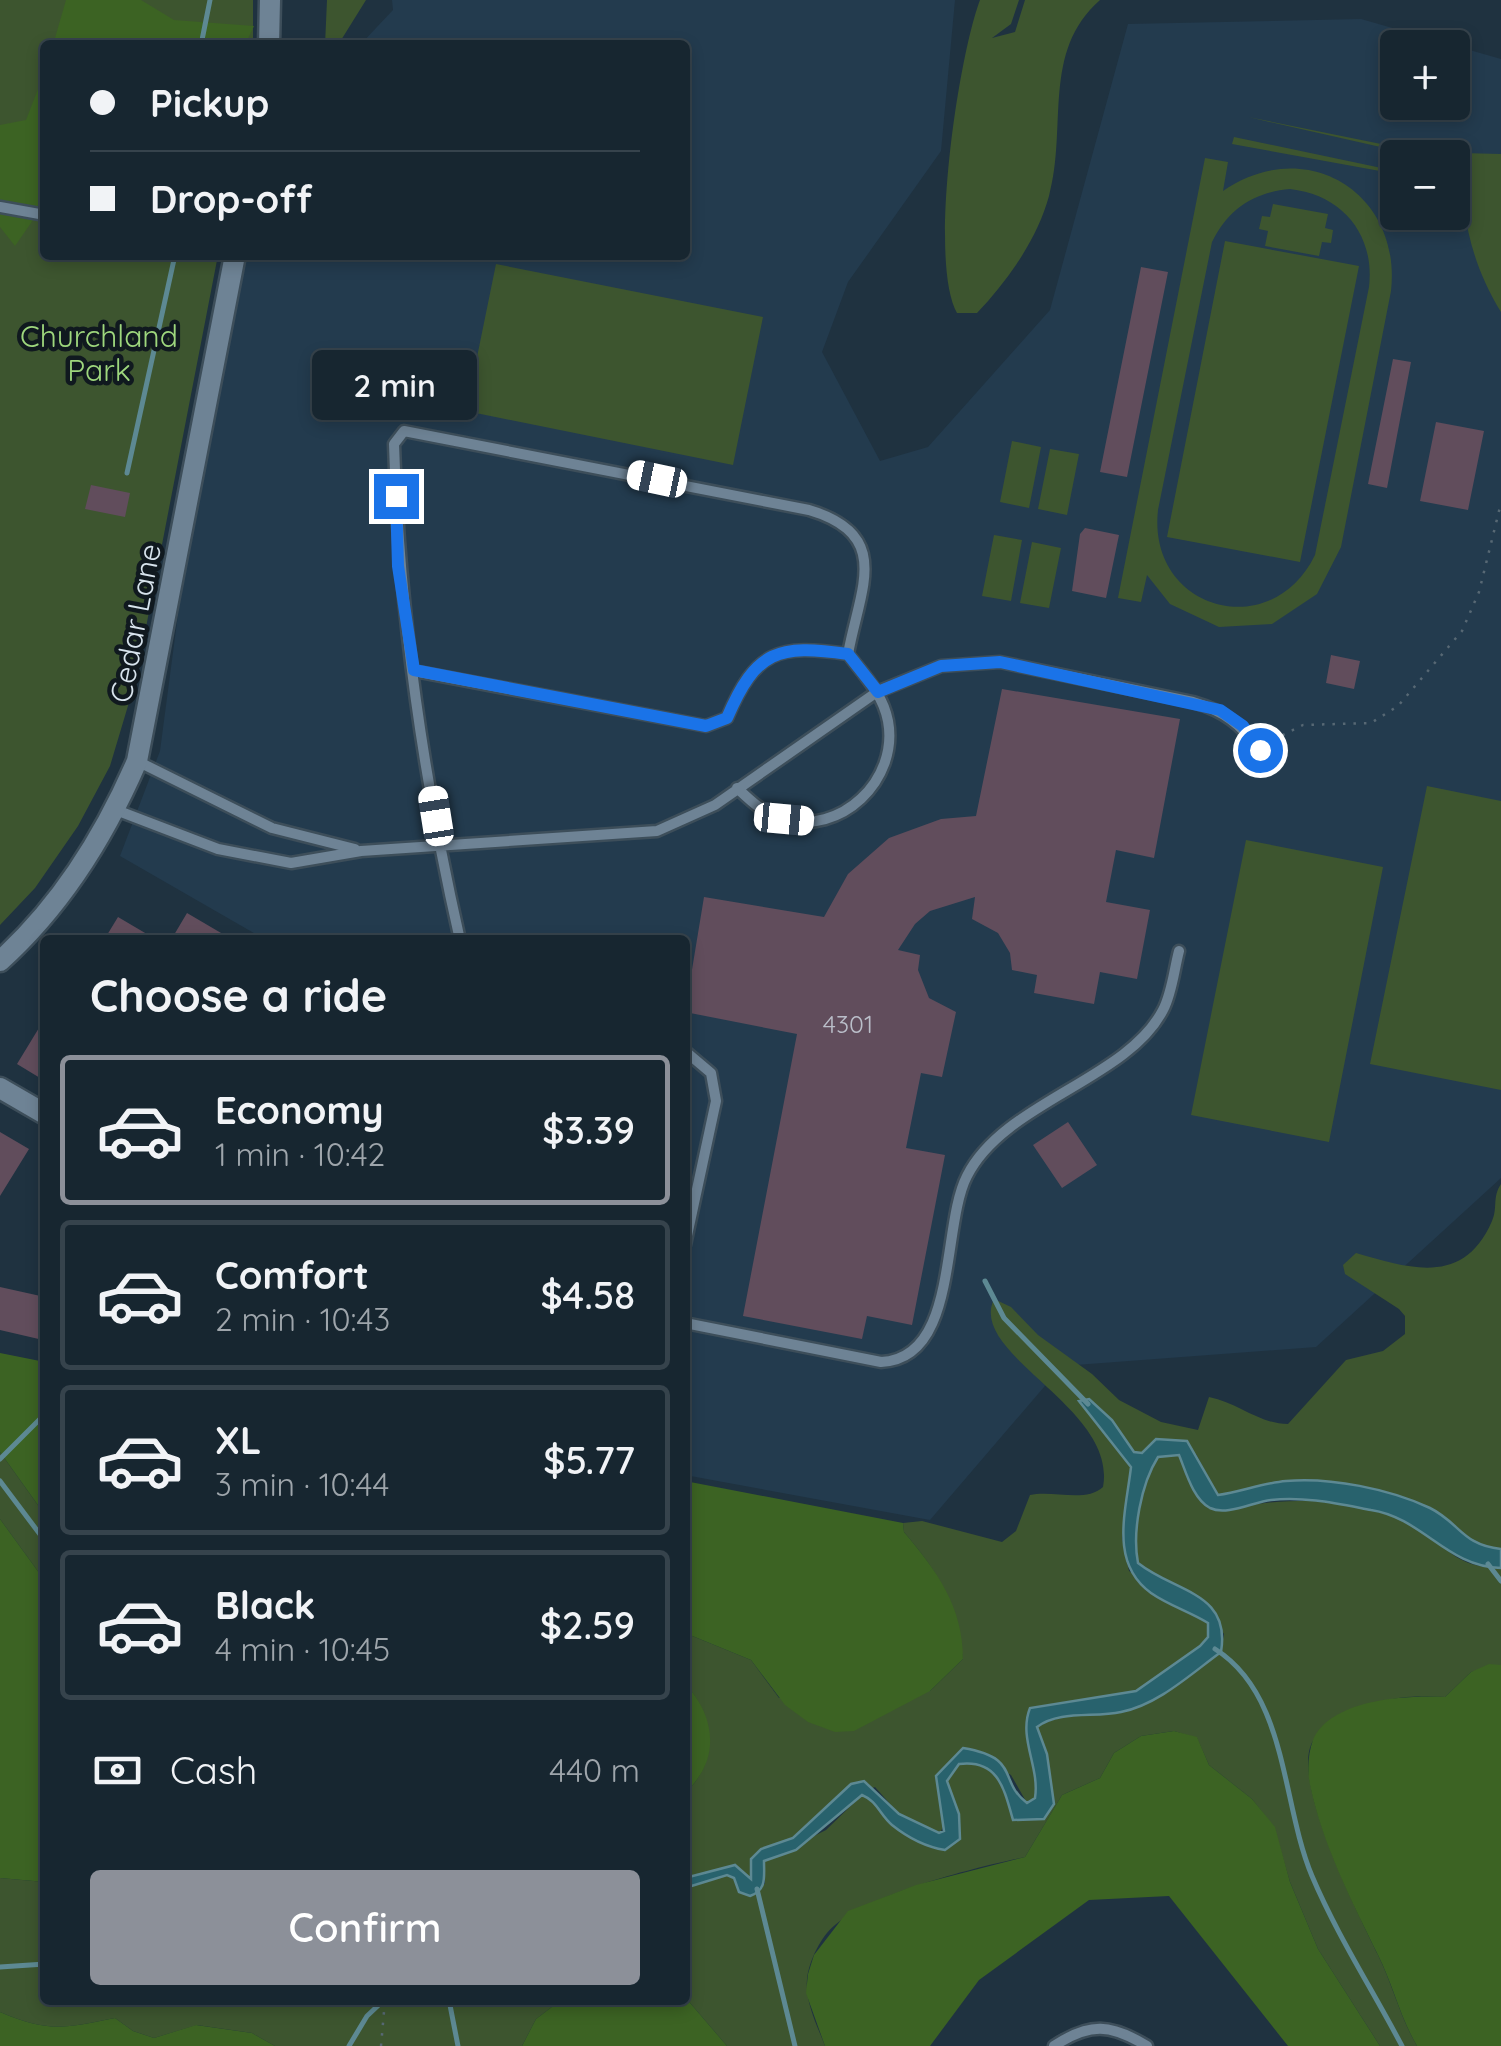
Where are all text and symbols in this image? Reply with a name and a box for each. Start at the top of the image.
map controls [1380,30,1470,230]
button: + [1380,30,1470,120]
text: Pickup [150,79,269,127]
button: − [1380,140,1470,230]
text: Drop-off [150,175,312,223]
park label: Churchland Park [20,317,178,389]
callout: 2 min [314,351,478,421]
text: 2 min [353,365,436,405]
car [625,458,689,500]
route end [374,474,419,519]
street label: Cedar Lane [101,540,169,706]
route start [1238,728,1283,773]
car [416,784,456,848]
car [753,801,815,837]
text: Choose a ride [90,967,387,1023]
house number: 4301 [823,1008,873,1039]
icon: car [95,1085,185,1175]
text: Economy [215,1086,384,1134]
text: $3.39 [542,1106,635,1154]
text: 1 min · 10:42 [215,1134,385,1174]
icon: car [95,1250,185,1340]
text: Comfort [215,1251,369,1299]
text: $4.58 [540,1271,635,1319]
text: 2 min · 10:43 [215,1299,390,1339]
icon: car [95,1415,185,1505]
text: XL [215,1416,261,1464]
text: $5.77 [543,1436,635,1484]
text: 3 min · 10:44 [215,1464,389,1504]
icon: car [95,1580,185,1670]
text: Black [215,1581,315,1629]
text: $2.59 [540,1601,635,1649]
text: 4 min · 10:45 [215,1629,390,1669]
icon: cash [90,1743,145,1798]
text: Cash [170,1746,257,1794]
text: 440 m [549,1750,640,1790]
button: Confirm [90,1870,640,1985]

